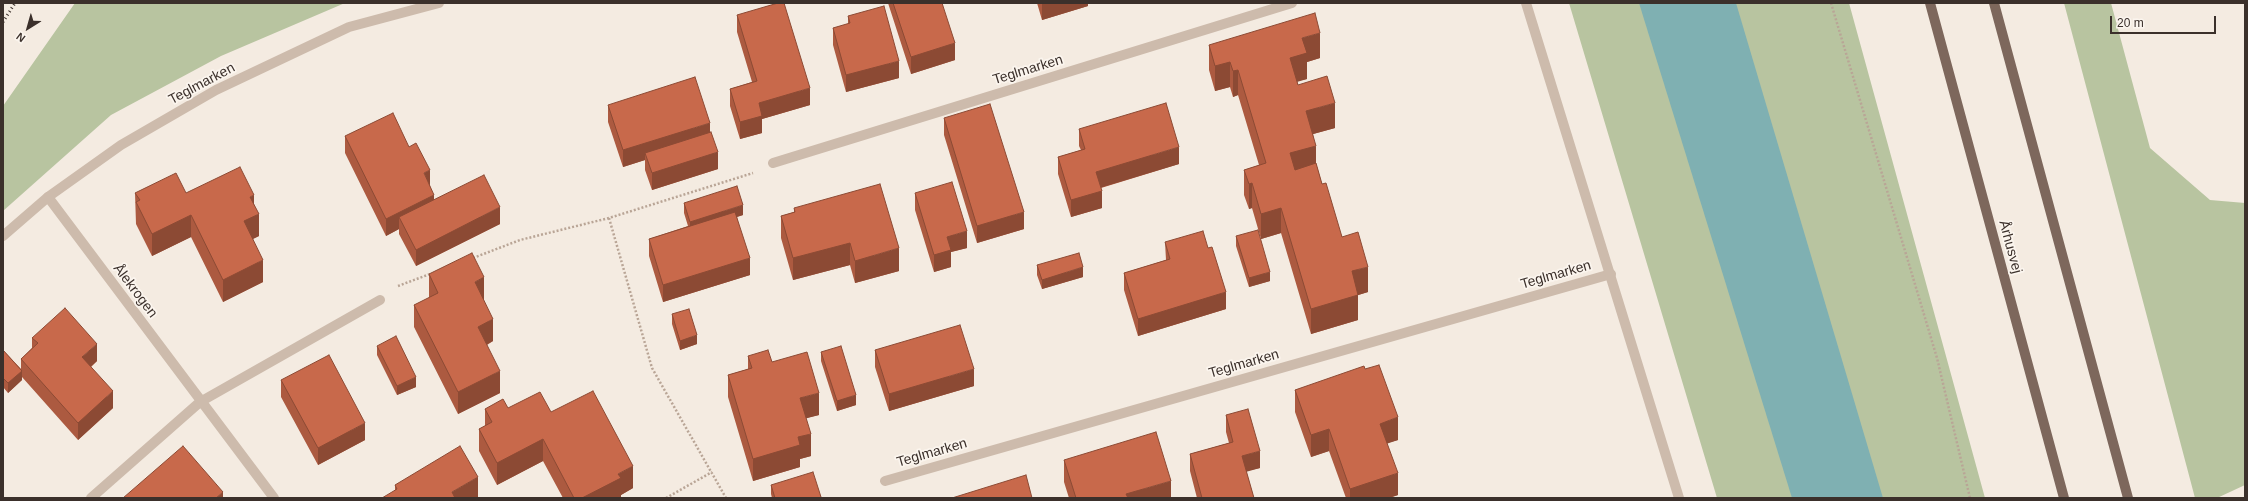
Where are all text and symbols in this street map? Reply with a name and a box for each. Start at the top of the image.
north arrow [8,8,48,48]
scale bar [2112,8,2218,34]
text: 20 m [2117,16,2144,30]
text: N [14,30,28,45]
street label: Teglmarken [991,51,1065,89]
street label: Teglmarken [166,60,238,108]
street label: Århusvej [1995,219,2025,275]
street label: Teglmarken [1519,257,1593,293]
street label: Ålekrogen [109,261,161,321]
street label: Teglmarken [1207,346,1281,382]
street label: Teglmarken [895,435,969,471]

